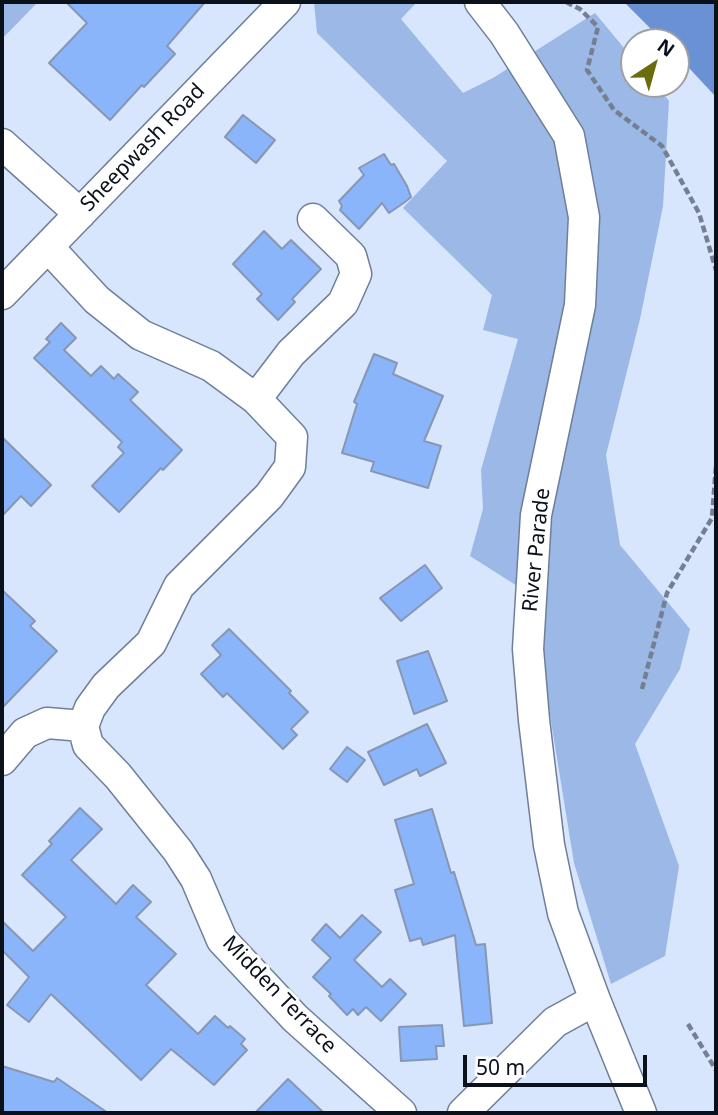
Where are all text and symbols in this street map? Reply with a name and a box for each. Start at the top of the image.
north arrow [620,28,690,98]
text: N [652,33,680,63]
street label: Sheepwash Road [76,79,210,217]
street label: River Parade [518,487,556,613]
street label: Midden Terrace [217,931,341,1059]
scale bar [466,1042,650,1086]
text: 50 m [476,1053,525,1081]

